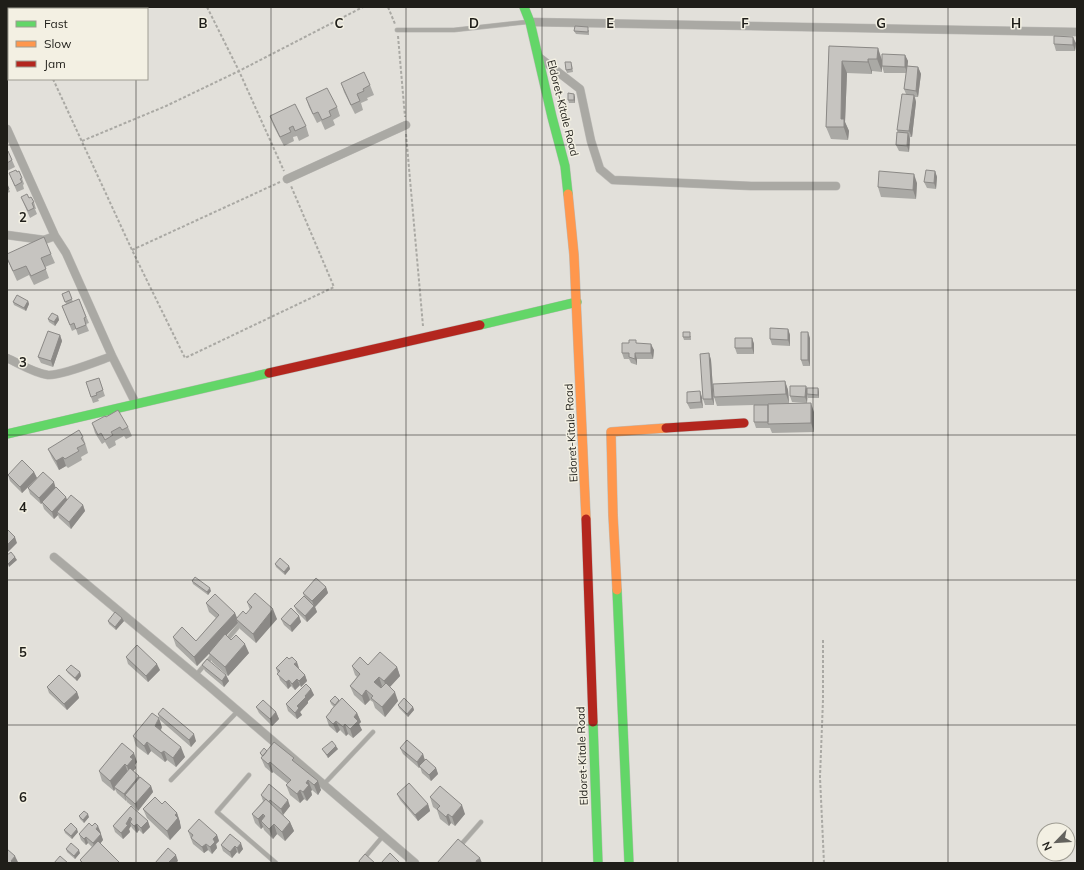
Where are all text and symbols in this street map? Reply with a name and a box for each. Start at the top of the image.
legend [8,8,148,80]
text: B [199,15,208,31]
text: C [335,15,344,31]
text: D [469,15,479,31]
text: E [606,15,614,31]
text: F [741,15,749,31]
text: G [876,15,886,31]
text: H [1011,15,1021,31]
text: Fast [44,16,68,31]
text: Slow [44,36,72,51]
text: Jam [44,56,66,71]
street label: Eldoret-Kitale Road [544,58,582,158]
text: 2 [19,209,27,225]
text: 3 [19,354,27,370]
street label: Eldoret-Kitale Road [561,383,581,483]
text: 4 [19,499,27,515]
text: 5 [19,644,27,660]
street label: Eldoret-Kitale Road [573,706,591,806]
text: 6 [19,789,27,805]
north arrow [1036,822,1076,862]
text: N [1039,840,1055,853]

